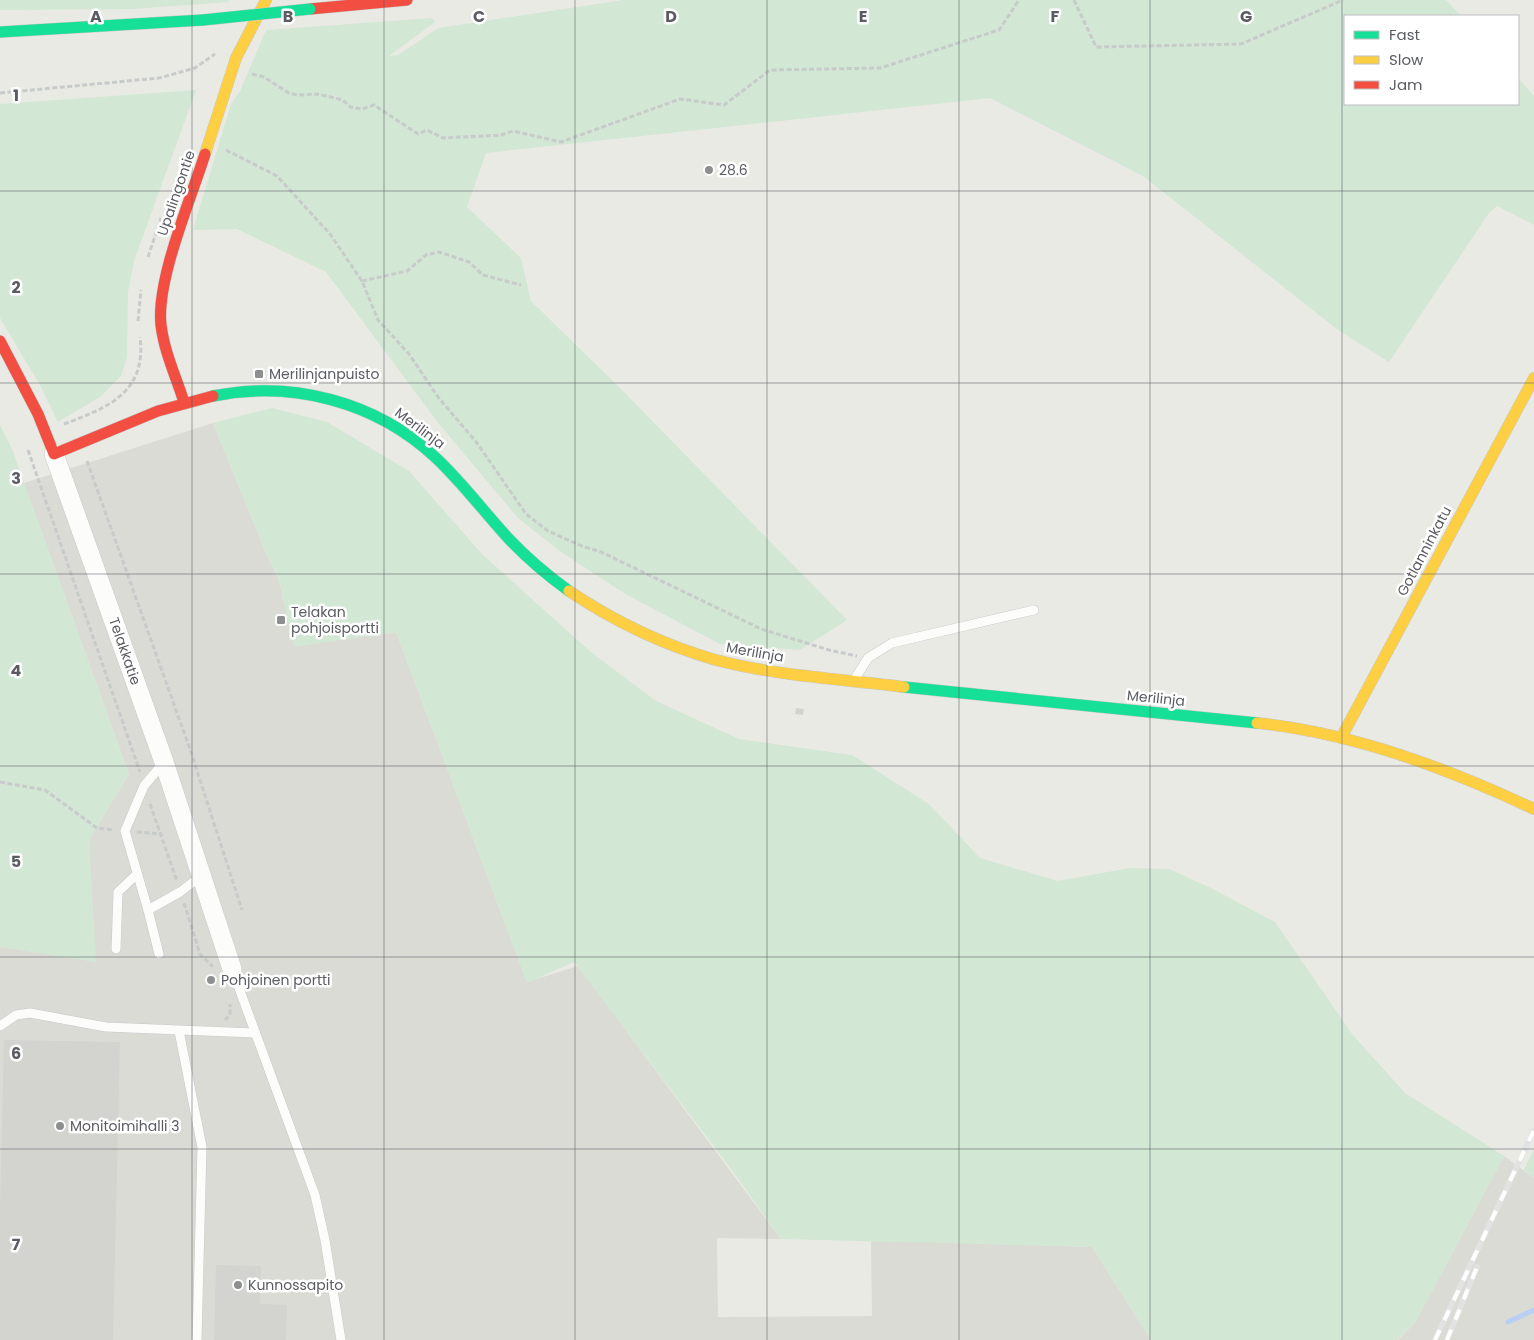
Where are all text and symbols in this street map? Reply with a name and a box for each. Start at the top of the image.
text: A [90,5,102,28]
text: B [283,5,293,28]
text: C [473,5,485,28]
text: D [665,5,677,28]
text: E [859,5,867,28]
text: F [1051,5,1060,28]
text: G [1240,5,1252,28]
legend [1344,15,1519,105]
text: Fast [1389,24,1420,45]
text: Slow [1389,49,1424,70]
text: Jam [1389,74,1423,95]
text: 1 [13,84,19,107]
street label: Upalingontie [152,147,200,238]
place label: 28.6 [719,160,748,180]
marker: 28.6 [703,164,715,176]
text: 2 [11,276,21,299]
place label: Merilinjanpuisto [269,364,379,384]
marker: Merilinjanpuisto [253,368,265,380]
street label: Merilinja [391,403,449,453]
text: 3 [11,467,21,490]
street label: Gotlanninkatu [1392,503,1456,599]
place label: Telakan pohjoisportti [291,602,379,638]
marker: Telakan pohjoisportti [275,614,287,626]
street label: Telakkatie [104,615,146,688]
street label: Merilinja [725,637,785,667]
text: 4 [11,659,22,682]
street label: Merilinja [1126,685,1186,711]
text: 5 [11,850,21,873]
place label: Pohjoinen portti [221,970,331,990]
marker: Pohjoinen portti [205,974,217,986]
text: 6 [11,1042,21,1065]
place label: Monitoimihalli 3 [70,1116,180,1136]
marker: Monitoimihalli 3 [54,1120,66,1132]
text: 7 [12,1233,21,1256]
place label: Kunnossapito [248,1275,343,1295]
marker: Kunnossapito [232,1279,244,1291]

